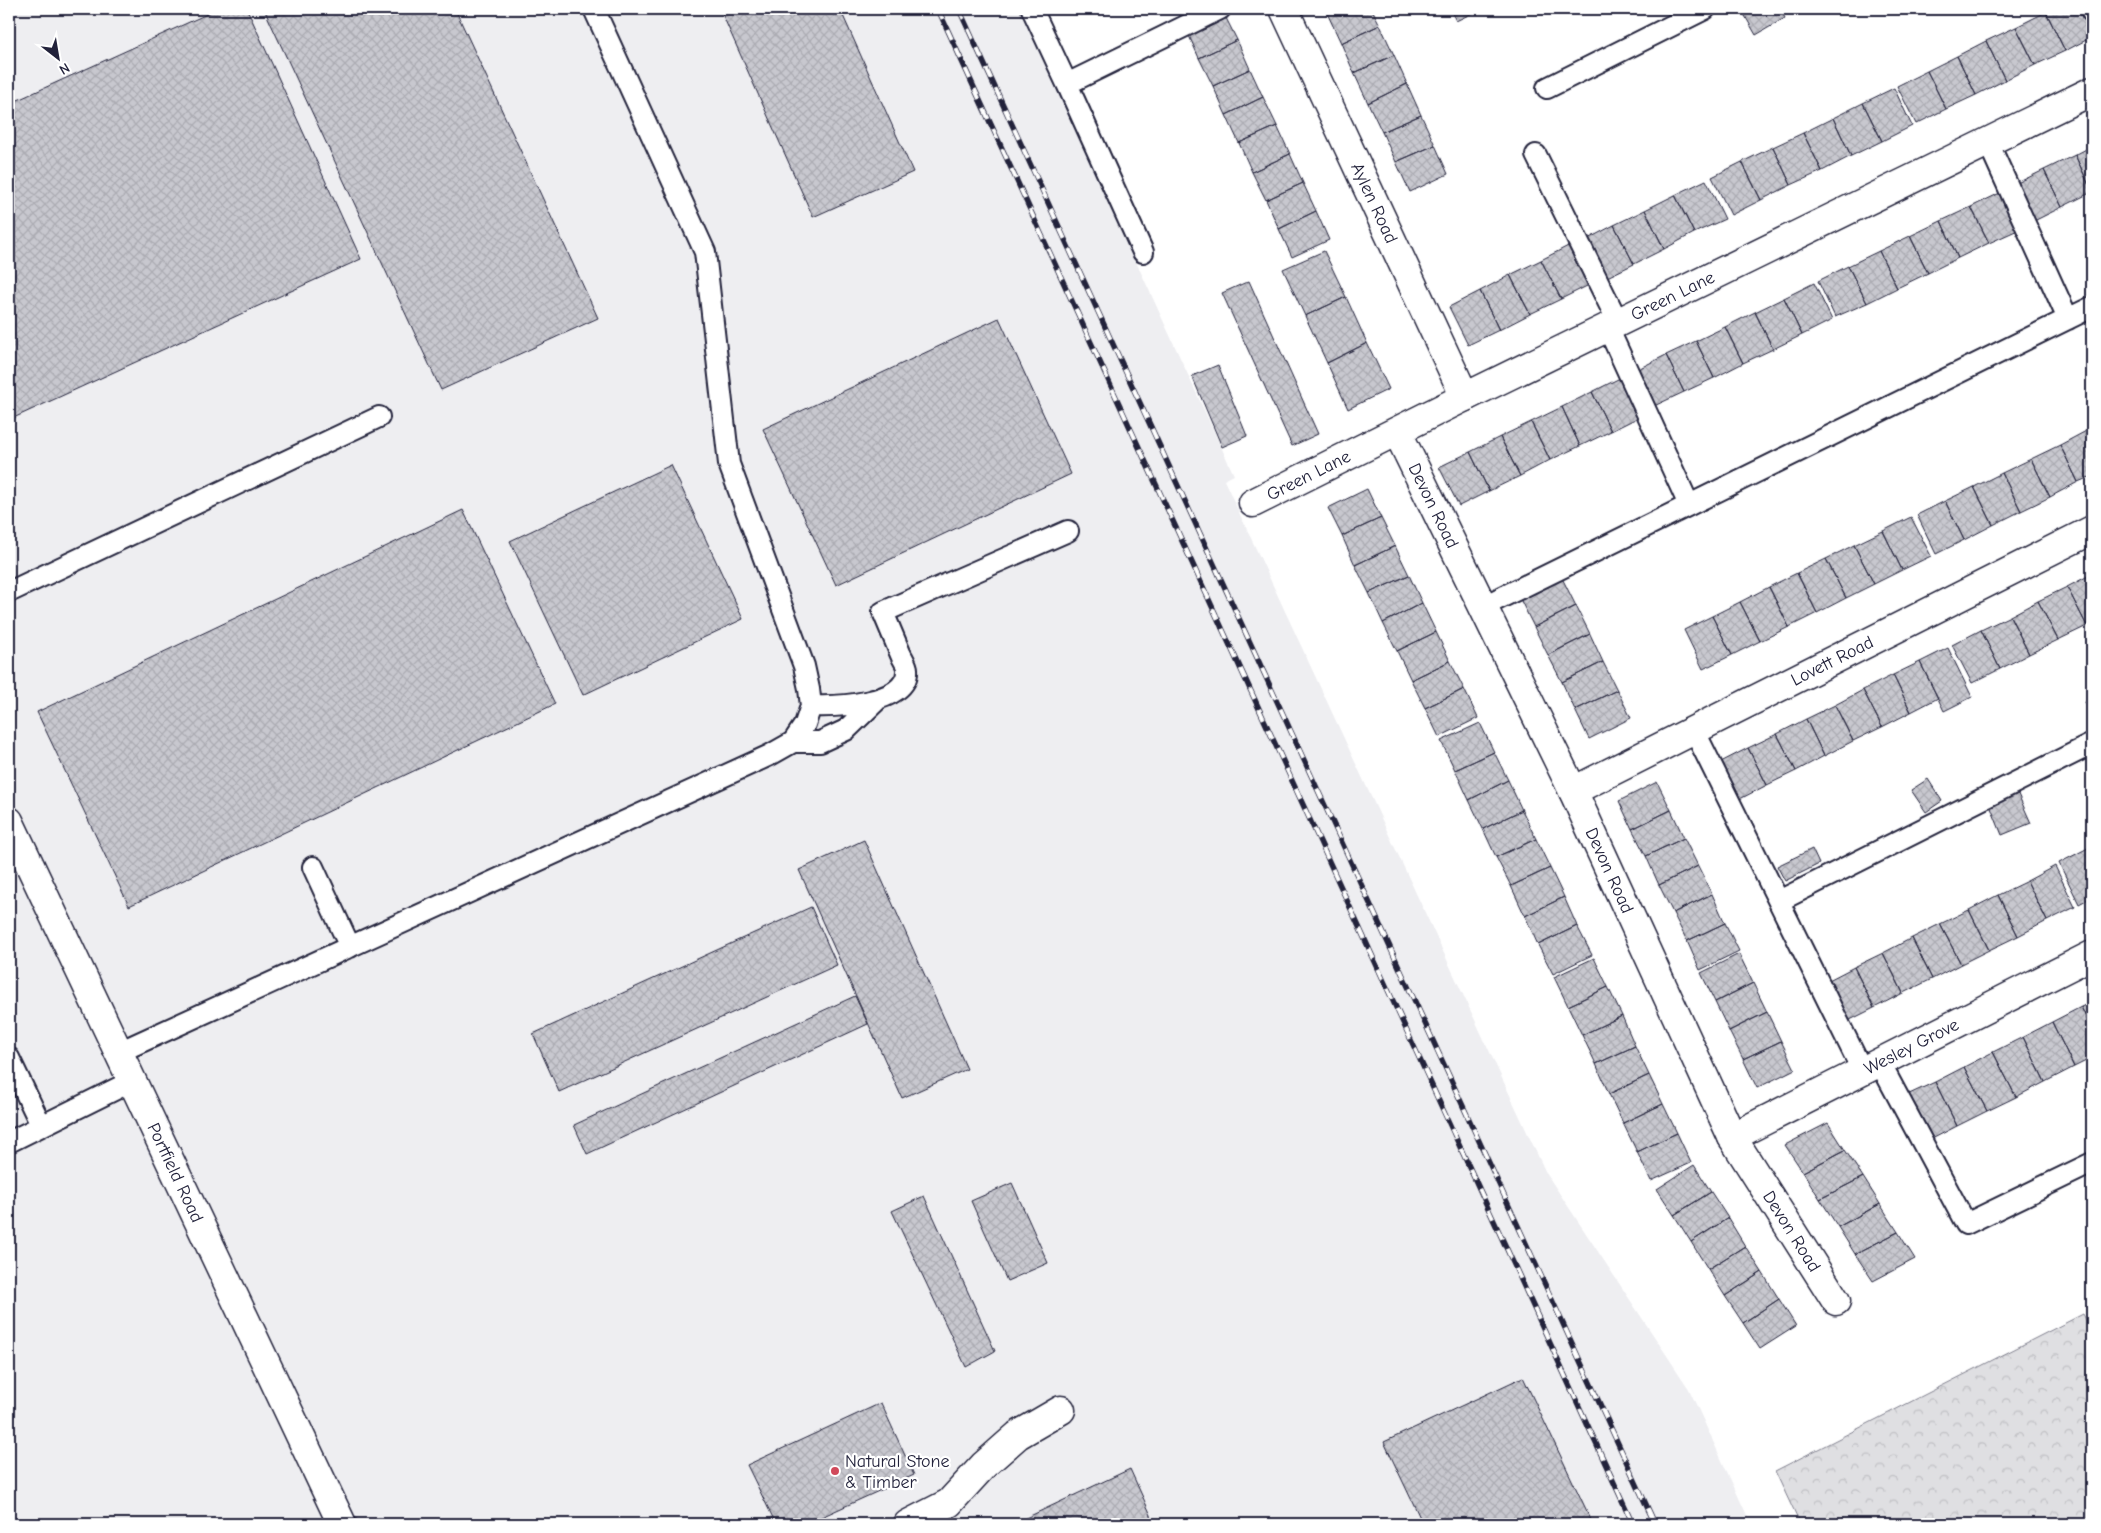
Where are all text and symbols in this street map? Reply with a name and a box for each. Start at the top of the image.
north arrow [32,32,82,82]
text: N [56,59,73,78]
street label: Aylen Road [1347,159,1402,247]
street label: Green Lane [1627,266,1718,325]
street label: Green Lane [1263,446,1354,505]
street label: Devon Road [1404,460,1463,552]
street label: Lovett Road [1787,631,1877,690]
street label: Devon Road [1581,824,1638,917]
street label: Wesley Grove [1861,1014,1962,1079]
street label: Portfield Road [143,1119,208,1226]
street label: Devon Road [1758,1187,1825,1276]
place label: Natural Stone & Timber [845,1451,950,1493]
marker: Natural Stone & Timber [829,1465,841,1477]

